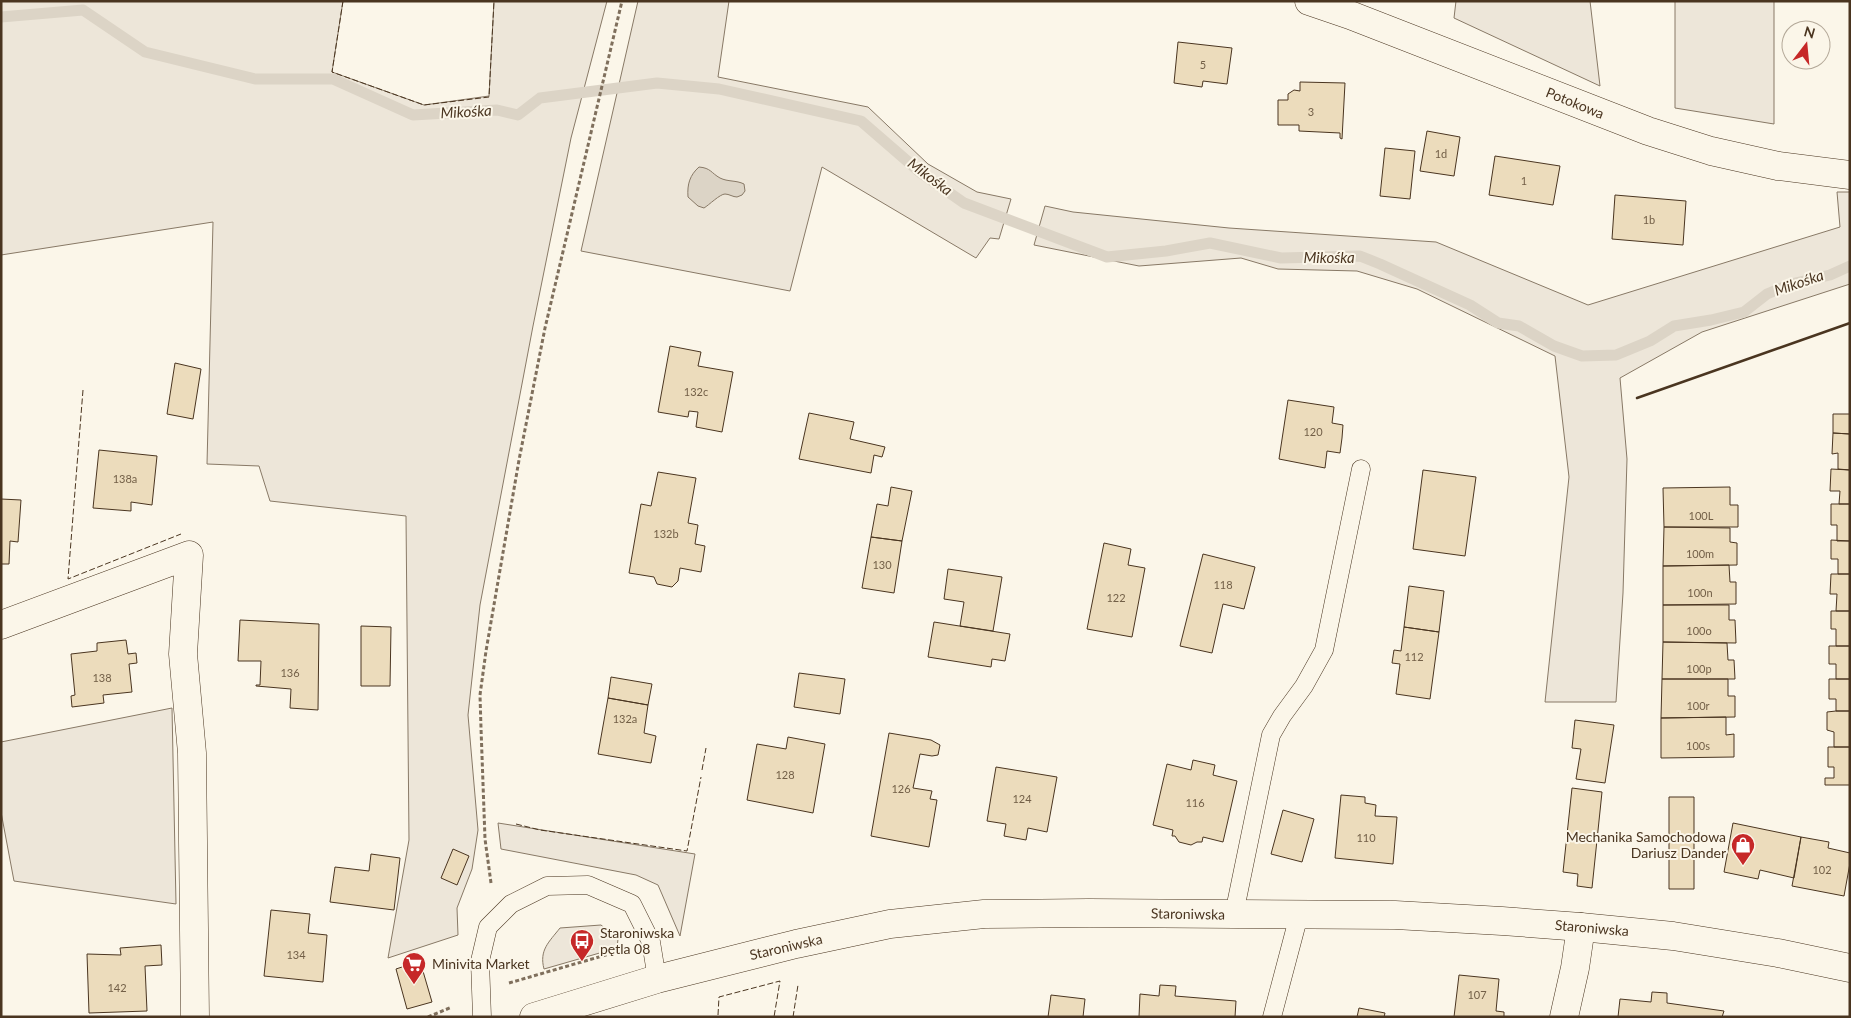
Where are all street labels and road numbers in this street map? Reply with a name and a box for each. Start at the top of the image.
street label: Potokowa [1544,83,1607,122]
street label: Staroniwska [1151,904,1225,923]
street label: Staroniwska [1554,916,1630,939]
street label: Staroniwska [748,930,824,963]

